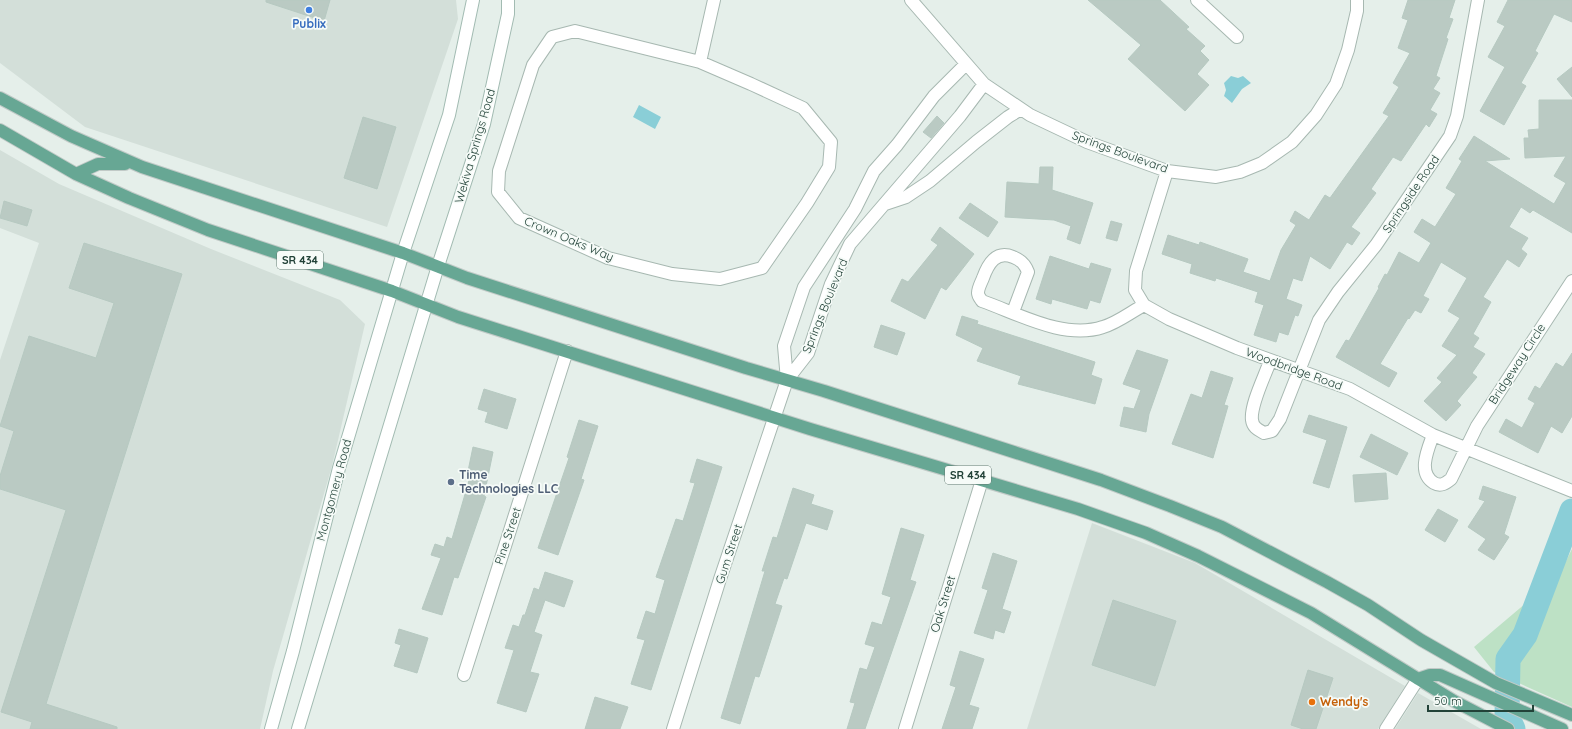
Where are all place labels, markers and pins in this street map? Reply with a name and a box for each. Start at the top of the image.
marker: Publix [304,5,314,15]
place label: Publix [292,16,326,31]
place label: Time Technologies LLC [459,467,559,496]
marker: Time Technologies LLC [446,477,456,487]
place label: Wendy's [1320,694,1368,709]
marker: Wendy's [1307,697,1317,707]

